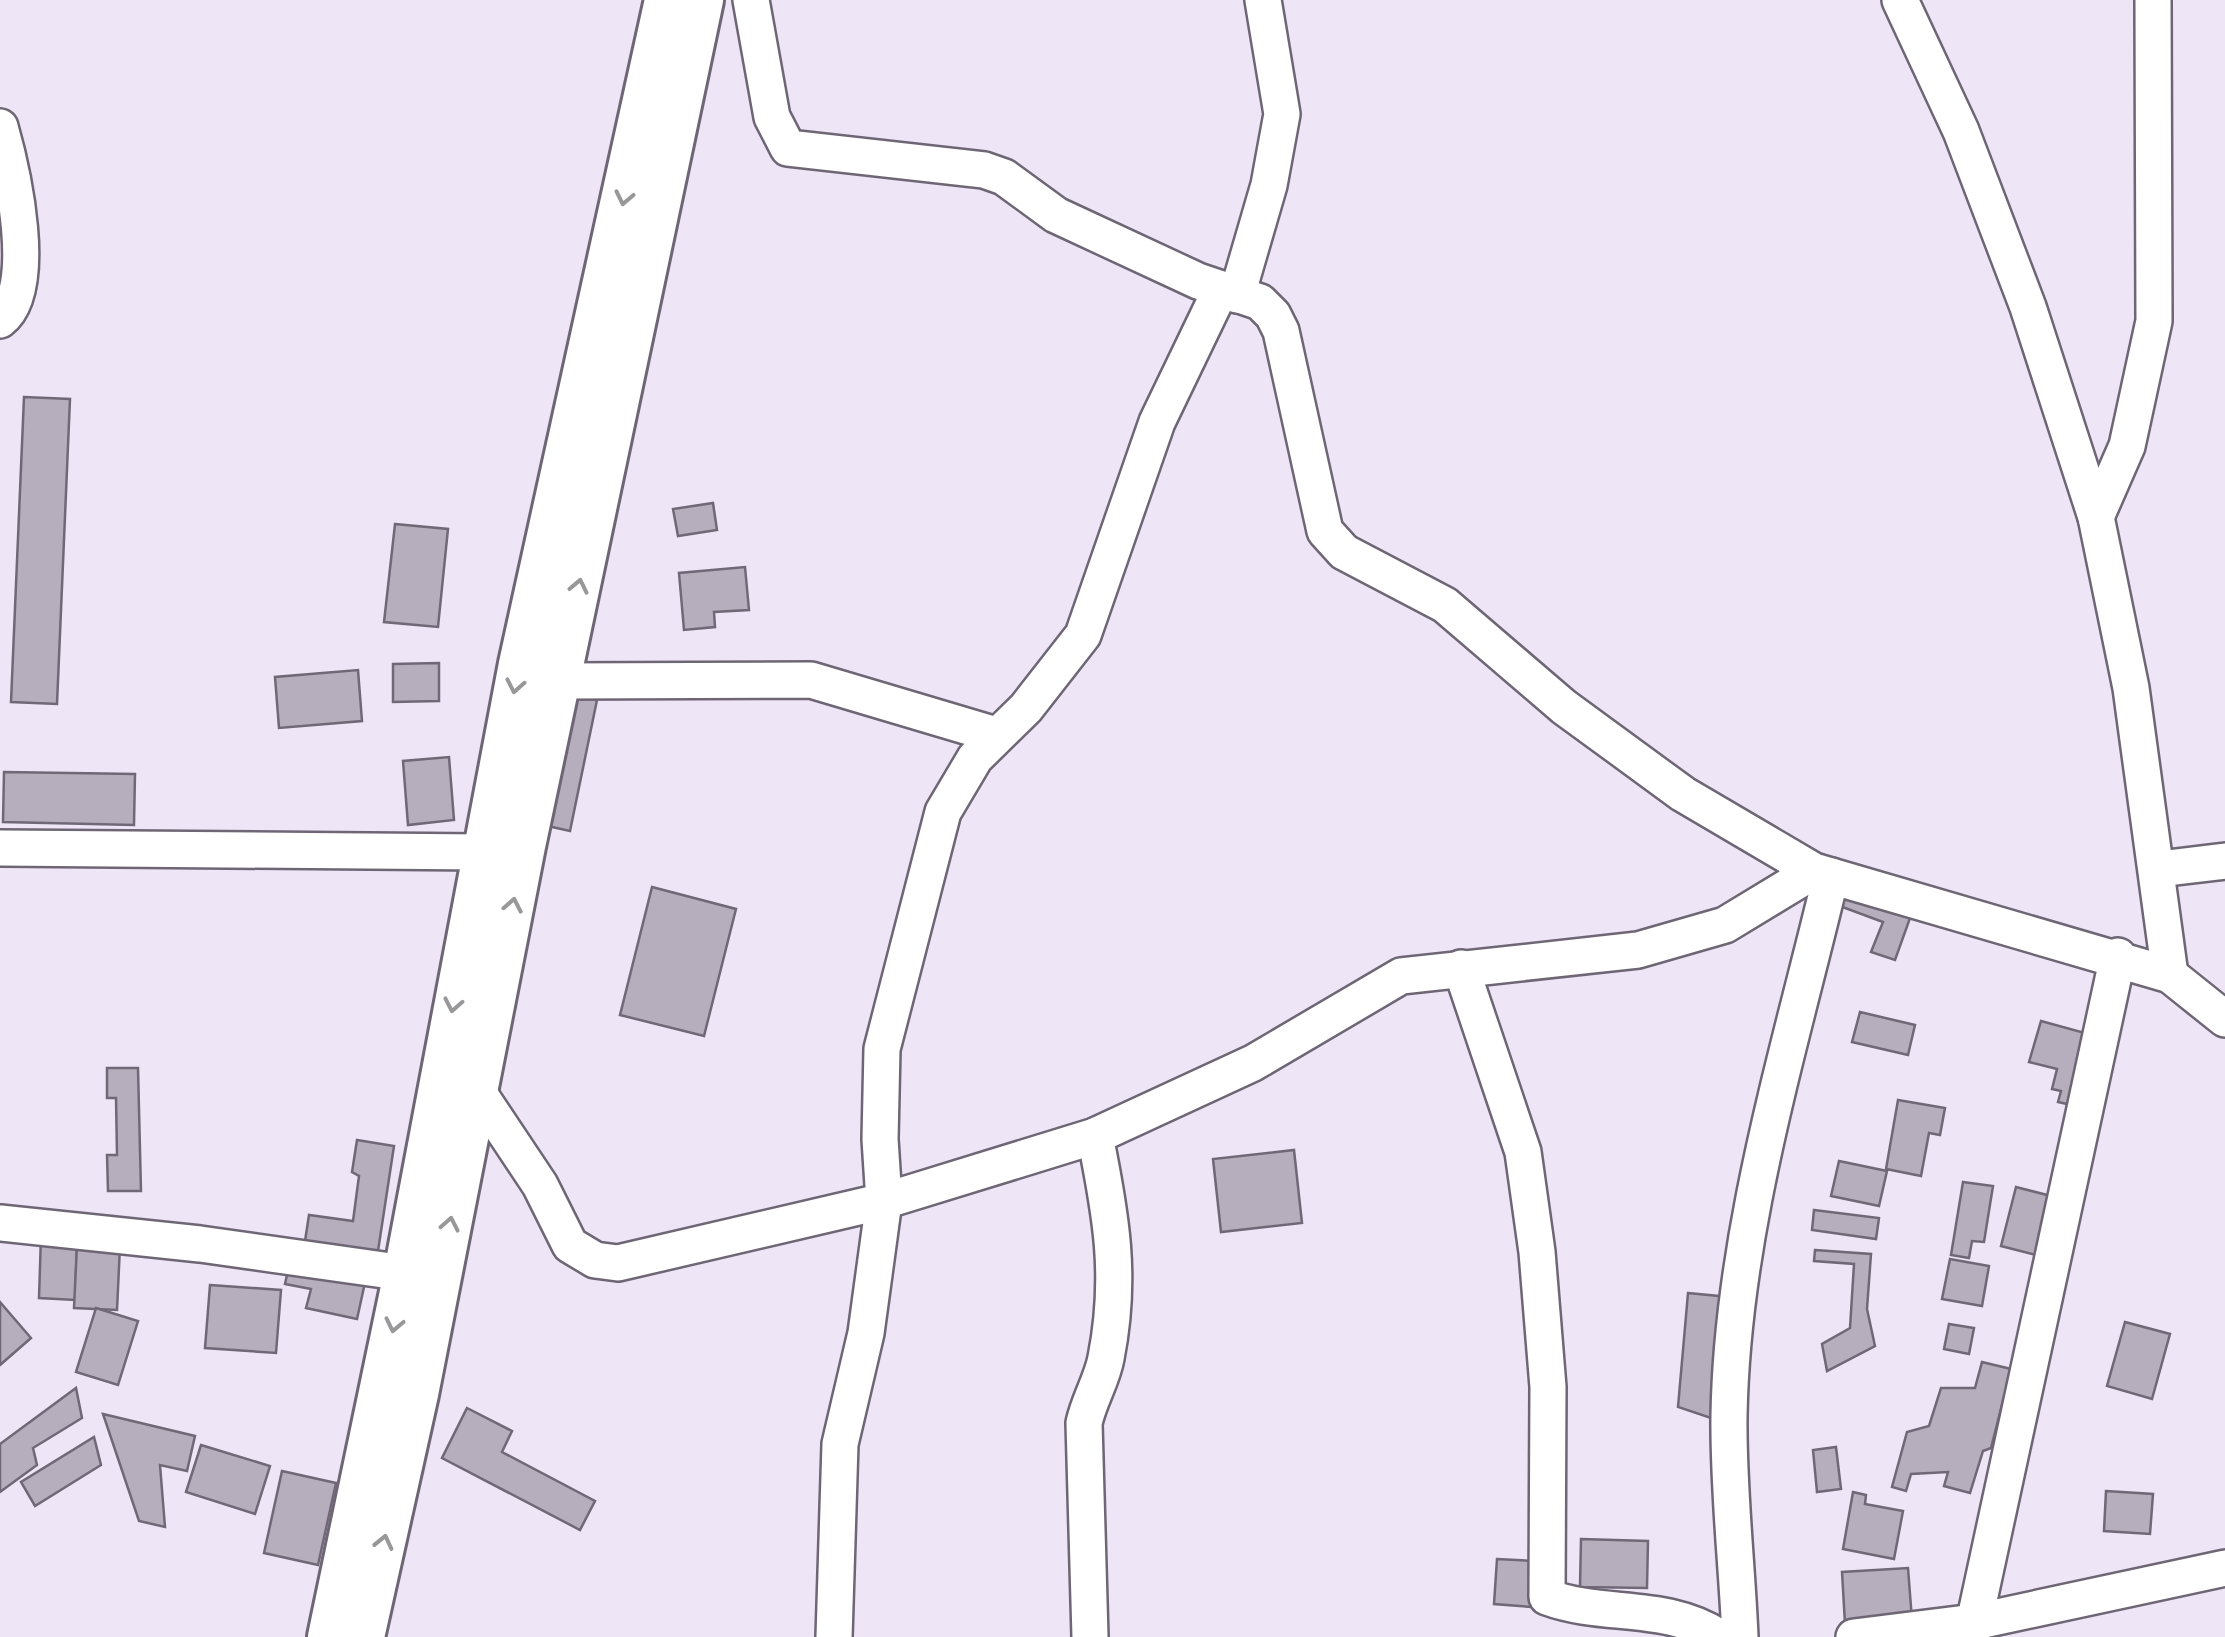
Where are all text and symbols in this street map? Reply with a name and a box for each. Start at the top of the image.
one-way arrow [615,189,636,206]
one-way arrow [567,578,588,595]
one-way arrow [506,677,527,694]
one-way arrow [501,897,522,914]
one-way arrow [443,997,464,1013]
one-way arrow [439,1215,460,1232]
one-way arrow [385,1316,406,1333]
one-way arrow [372,1534,393,1551]

